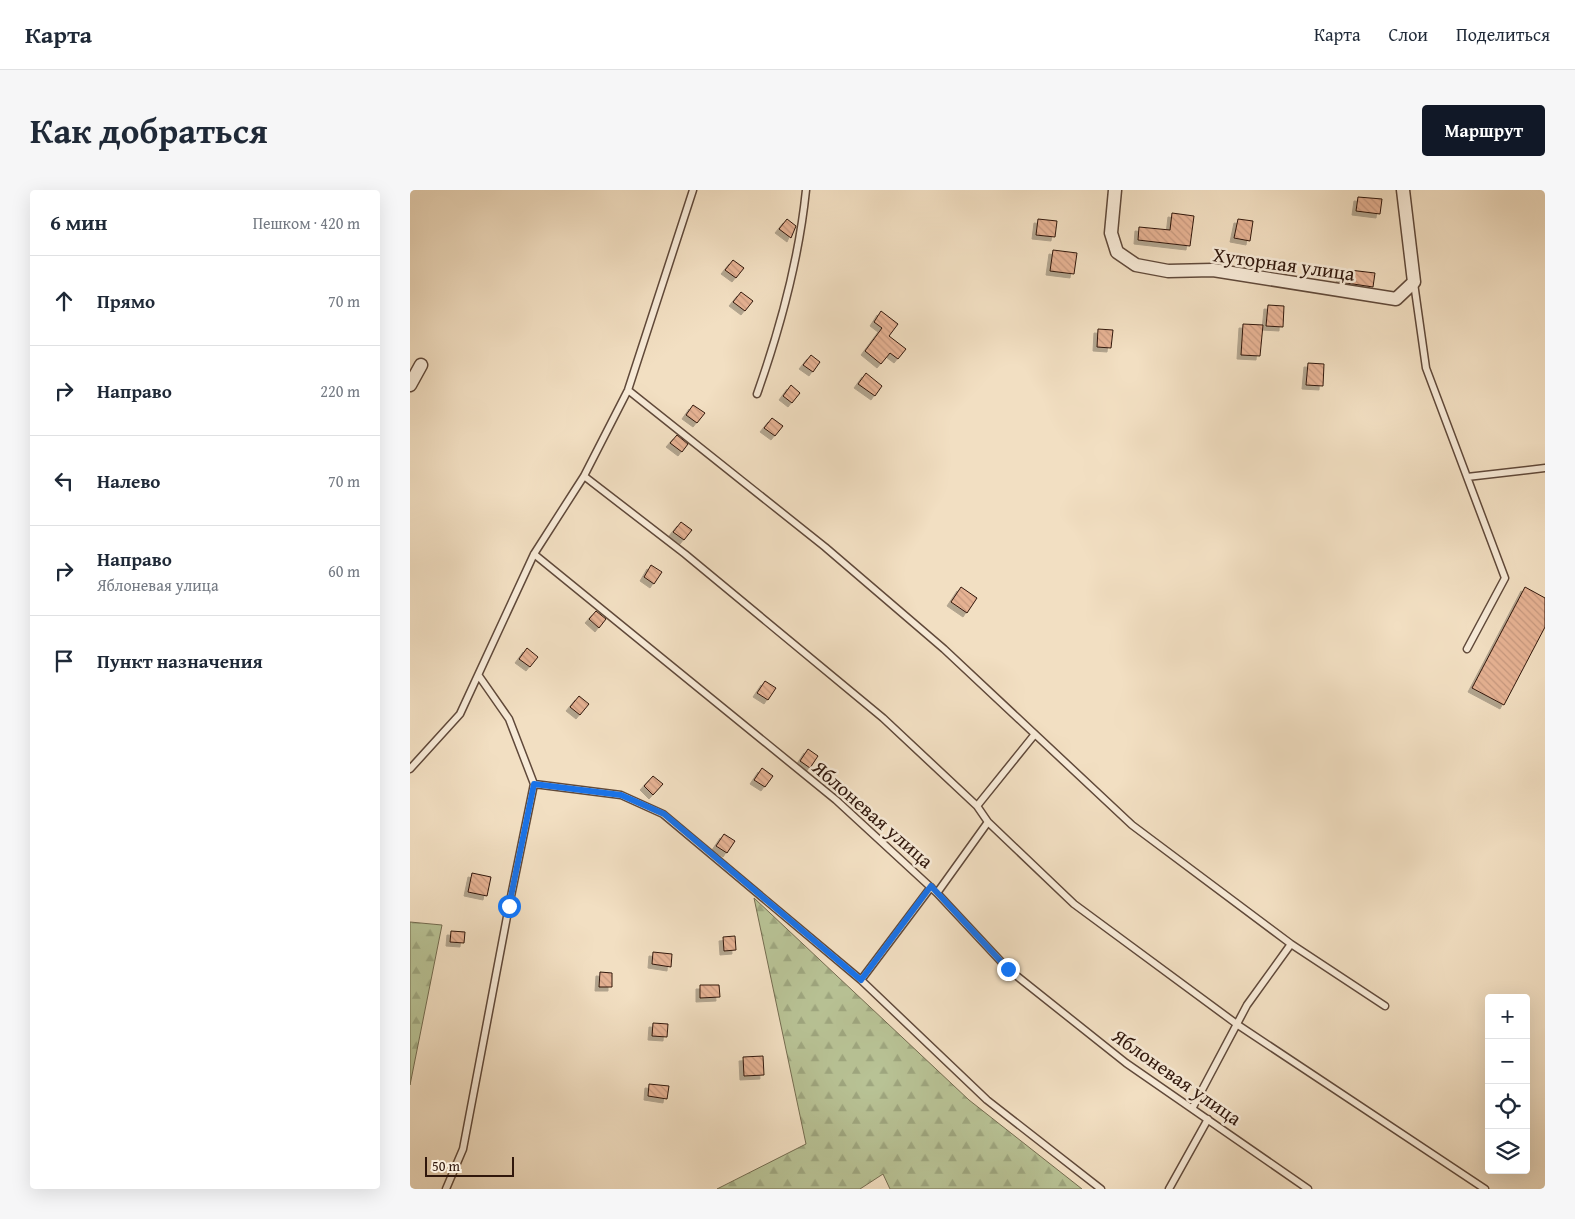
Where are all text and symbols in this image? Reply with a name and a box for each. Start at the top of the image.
text: Карта [25,17,92,52]
text: Карта [1314,21,1361,48]
text: Слои [1389,21,1428,48]
text: Поделиться [1456,21,1550,48]
text: Как добраться [30,105,268,156]
button: Маршрут [1422,105,1545,156]
text: 6 мин [50,207,107,238]
text: Пешком · 420 m [253,211,360,235]
street label: Хуторная улица [1211,239,1357,288]
icon: ahead [50,287,78,315]
text: Прямо [97,287,155,315]
text: 70 m [328,289,360,313]
icon: right [50,377,78,405]
text: Направо [97,377,172,405]
text: 220 m [320,379,360,403]
icon: left [50,467,78,495]
text: Налево [97,467,160,495]
text: 70 m [328,469,360,493]
text: Направо [97,545,172,573]
icon: right [50,557,78,585]
text: 60 m [328,559,360,583]
text: Яблоневая улица [97,573,219,597]
icon: arrive [50,647,78,675]
text: Пункт назначения [97,647,263,675]
street label: Яблоневая улица [806,752,941,875]
route start [498,895,521,918]
route end [997,958,1020,981]
map controls [1485,994,1530,1174]
button: + [1485,994,1530,1039]
street label: Яблоневая улица [1106,1021,1248,1132]
button: − [1485,1039,1530,1084]
button: locate [1485,1084,1530,1129]
button: layers [1485,1129,1530,1174]
scale bar [425,1154,514,1177]
text: 50 m [432,1156,460,1176]

